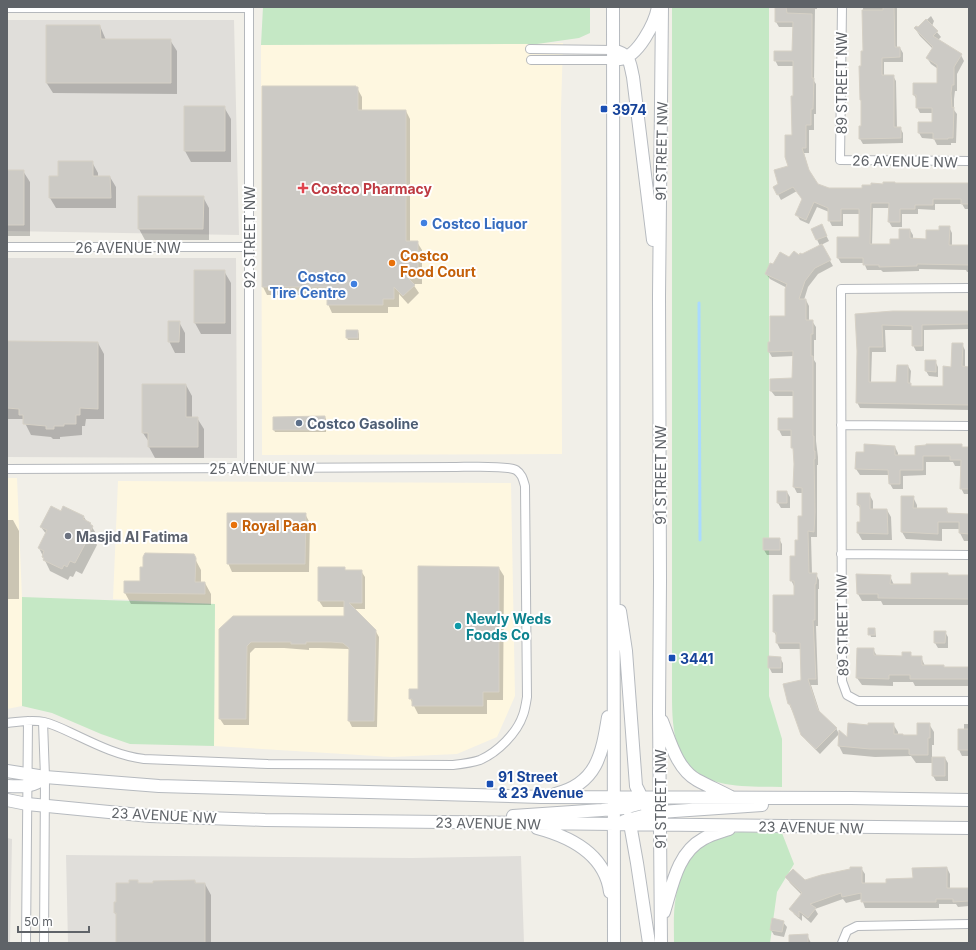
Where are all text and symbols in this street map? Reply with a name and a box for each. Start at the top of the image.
street label: 89 STREET NW [833,32,850,134]
place label: 3974 [612,101,647,118]
street label: 91 STREET NW [652,101,670,201]
marker: 3974 [599,104,609,114]
street label: 26 AVENUE NW [852,152,958,170]
place label: Costco Pharmacy [311,180,433,197]
marker: Costco Pharmacy [298,183,308,193]
street label: 92 STREET NW [241,186,258,288]
place label: Costco Liquor [432,215,528,232]
marker: Costco Liquor [419,218,429,228]
street label: 26 AVENUE NW [75,239,181,256]
place label: Costco Food Court [400,247,476,280]
marker: Costco Food Court [387,258,397,268]
place label: Costco Tire Centre [270,268,346,301]
marker: Costco Tire Centre [349,279,359,289]
place label: Costco Gasoline [307,415,419,432]
marker: Costco Gasoline [294,418,304,428]
street label: 91 STREET NW [652,425,669,525]
street label: 25 AVENUE NW [209,460,315,477]
place label: Royal Paan [242,517,317,534]
marker: Royal Paan [229,520,239,530]
place label: Masjid Al Fatima [76,528,188,545]
marker: Masjid Al Fatima [63,531,73,541]
street label: 89 STREET NW [833,573,851,676]
place label: Newly Weds Foods Co [466,610,551,643]
marker: Newly Weds Foods Co [453,621,463,631]
place label: 3441 [680,650,713,667]
marker: 3441 [667,653,677,663]
street label: 91 STREET NW [652,749,669,849]
place label: 91 Street & 23 Avenue [498,768,584,801]
marker: 91 Street & 23 Avenue [485,779,495,789]
street label: 23 AVENUE NW [111,804,217,826]
street label: 23 AVENUE NW [435,814,541,832]
street label: 23 AVENUE NW [758,818,864,836]
scale bar [18,908,89,934]
text: 50 m [24,914,53,929]

